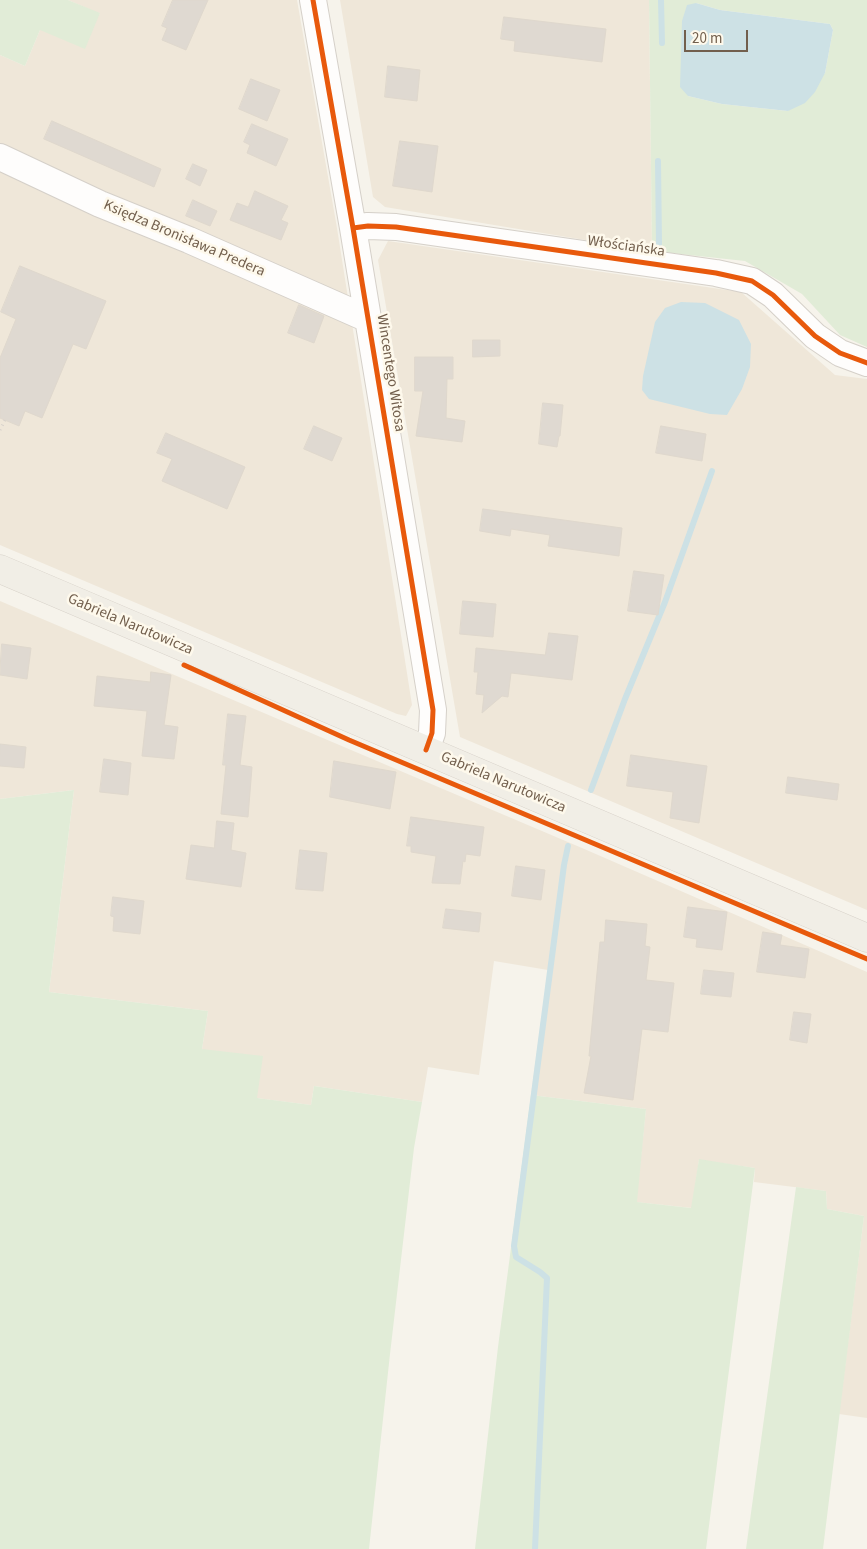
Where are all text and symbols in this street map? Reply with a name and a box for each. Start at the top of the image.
scale bar [687,20,751,52]
text: 20 m [692,28,722,49]
street label: Księdza Bronisława Predera [101,197,267,281]
street label: Włościańska [586,233,666,261]
street label: Wincentego Witosa [372,313,408,433]
street label: Gabriela Narutowicza [65,590,195,660]
street label: Gabriela Narutowicza [438,748,568,818]

